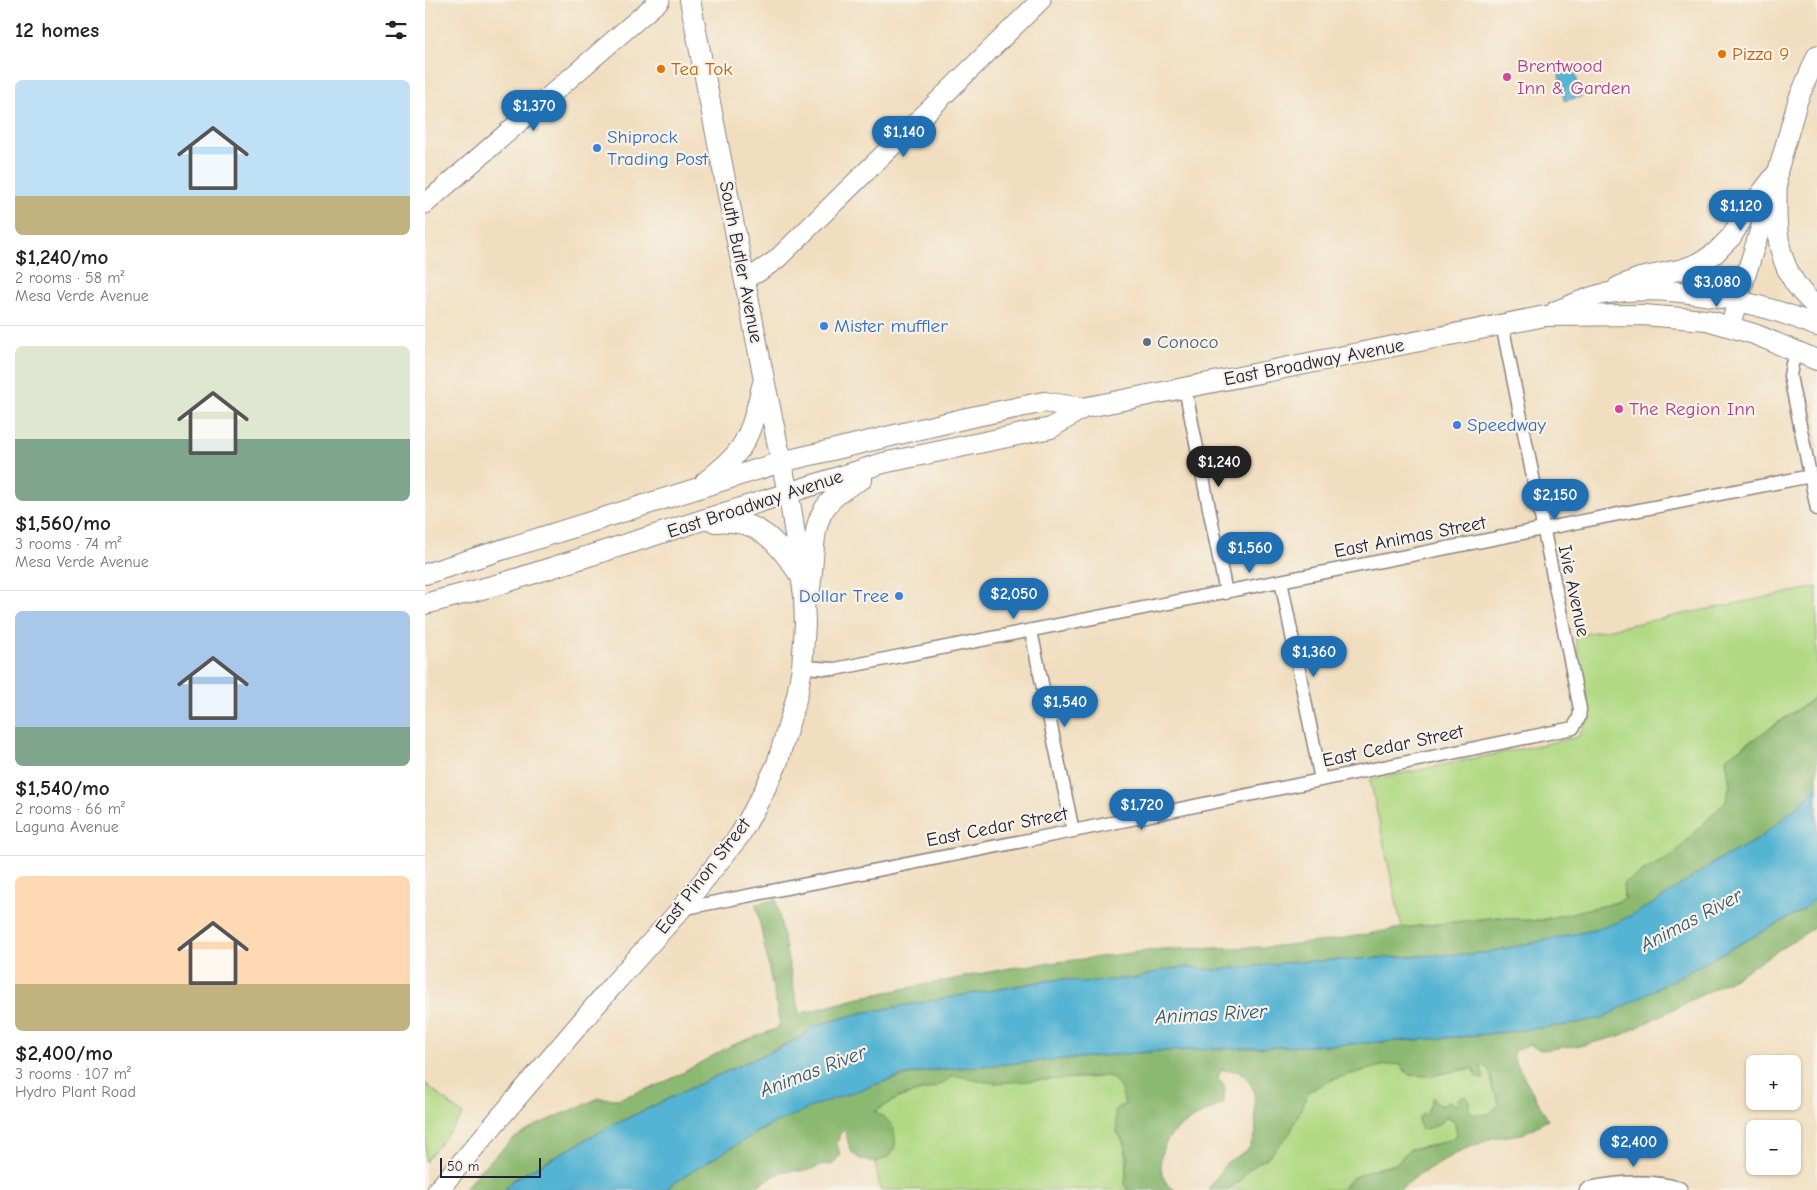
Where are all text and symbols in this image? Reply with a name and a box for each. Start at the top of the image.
icon: filters [382,16,410,44]
text: 12 homes [15,18,99,42]
place label: Pizza 9 [1732,43,1789,65]
marker: Pizza 9 [1716,48,1728,60]
place label: Brentwood Inn & Garden [1517,55,1631,99]
place label: Tea Tok [671,58,733,80]
marker: Tea Tok [655,63,667,75]
marker: Brentwood Inn & Garden [1501,71,1513,83]
pin: $1,370 [493,90,575,132]
text: $1,370 [512,97,556,115]
icon: home [168,113,258,203]
pin: $1,140 [863,116,945,158]
text: $1,140 [883,123,925,141]
place label: Shiprock Trading Post [607,126,709,170]
marker: Shiprock Trading Post [591,142,603,154]
street label: South Butler Avenue [715,179,767,345]
pin: $1,120 [1700,190,1782,232]
text: $1,120 [1720,197,1762,215]
text: $1,240/mo [15,245,108,269]
pin: $3,080 [1676,266,1758,308]
text: 2 rooms · 58 m² [15,269,125,287]
text: $3,080 [1693,273,1741,291]
text: Mesa Verde Avenue [15,287,149,305]
place label: Mister muffler [834,315,948,337]
marker: Mister muffler [818,320,830,332]
place label: Conoco [1157,331,1218,353]
street label: East Broadway Avenue [1222,334,1406,390]
marker: Conoco [1141,336,1153,348]
icon: home [168,378,258,468]
place label: The Region Inn [1629,398,1755,420]
marker: The Region Inn [1613,403,1625,415]
place label: Speedway [1467,414,1547,436]
marker: Speedway [1451,419,1463,431]
pin: $1,240 [1178,446,1260,488]
text: $1,240 [1197,453,1241,471]
street label: East Broadway Avenue [664,465,846,543]
pin: $2,150 [1514,478,1596,521]
text: $2,150 [1533,486,1577,504]
text: $1,560/mo [15,511,111,535]
street label: East Animas Street [1332,511,1488,563]
pin: $1,560 [1209,532,1291,574]
text: 3 rooms · 74 m² [15,535,121,553]
text: $1,560 [1228,539,1273,557]
street label: Ivie Avenue [1554,543,1594,639]
text: Mesa Verde Avenue [15,553,149,571]
pin: $2,050 [973,578,1055,620]
place label: Dollar Tree [799,585,889,607]
text: $2,050 [990,585,1038,603]
marker: Dollar Tree [893,590,905,602]
pin: $1,360 [1273,636,1355,678]
icon: home [168,643,258,733]
text: $1,360 [1292,643,1336,661]
pin: $1,540 [1024,686,1106,728]
text: $1,540 [1043,693,1087,711]
street label: East Cedar Street [1321,720,1466,772]
text: $1,540/mo [15,776,110,800]
pin: $1,720 [1101,788,1183,831]
text: $1,720 [1120,796,1164,814]
text: 2 rooms · 66 m² [15,800,125,818]
street label: East Cedar Street [924,802,1070,851]
street label: East Pinon Street [651,813,755,938]
text: Laguna Avenue [15,818,119,836]
water label: Animas River [1635,883,1747,957]
icon: home [168,908,258,998]
water label: Animas River [1154,1000,1269,1028]
water label: Animas River [756,1040,870,1102]
text: $2,400/mo [15,1041,113,1065]
map controls [1746,1055,1801,1175]
button: + [1746,1055,1801,1110]
text: 3 rooms · 107 m² [15,1065,131,1083]
text: Hydro Plant Road [15,1083,136,1101]
button: − [1746,1120,1801,1175]
pin: $2,400 [1593,1126,1675,1168]
text: $2,400 [1611,1133,1657,1151]
scale bar [440,1155,541,1178]
text: 50 m [447,1158,479,1175]

